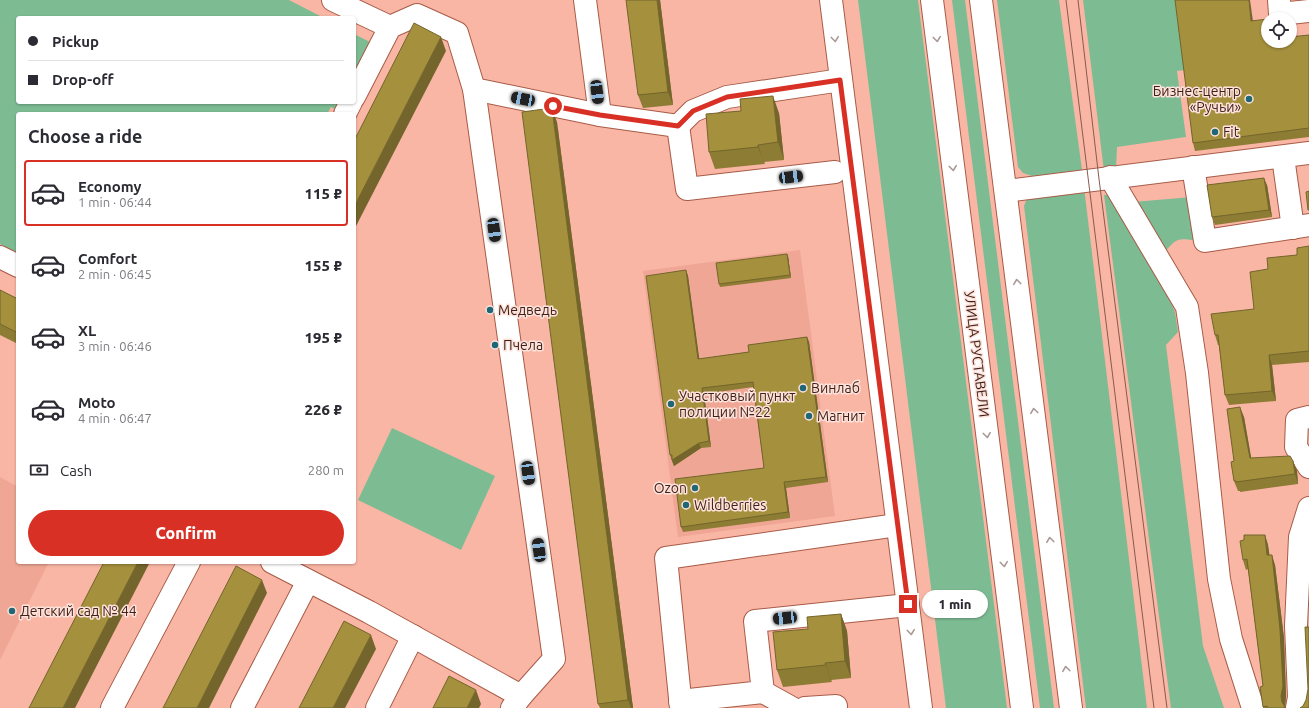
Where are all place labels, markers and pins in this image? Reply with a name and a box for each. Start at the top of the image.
place label: Бизнес-центр «Ручьи» [1153,83,1241,115]
marker: Бизнес-центр «Ручьи» [1244,94,1254,104]
place label: Fit [1223,124,1240,140]
marker: Fit [1210,127,1220,137]
place label: Медведь [498,302,557,318]
marker: Медведь [485,305,495,315]
place label: Пчела [503,337,543,353]
marker: Пчела [490,340,500,350]
place label: Винлаб [811,380,860,396]
marker: Винлаб [798,383,808,393]
place label: Участковый пункт полиции №22 [679,388,796,420]
marker: Участковый пункт полиции №22 [666,399,676,409]
place label: Магнит [817,408,865,424]
marker: Магнит [804,411,814,421]
place label: Ozon [654,480,687,496]
marker: Ozon [690,483,700,493]
place label: Wildberries [694,497,766,513]
marker: Wildberries [681,500,691,510]
place label: Детский сад № 44 [20,603,137,619]
marker: Детский сад № 44 [7,606,17,616]

